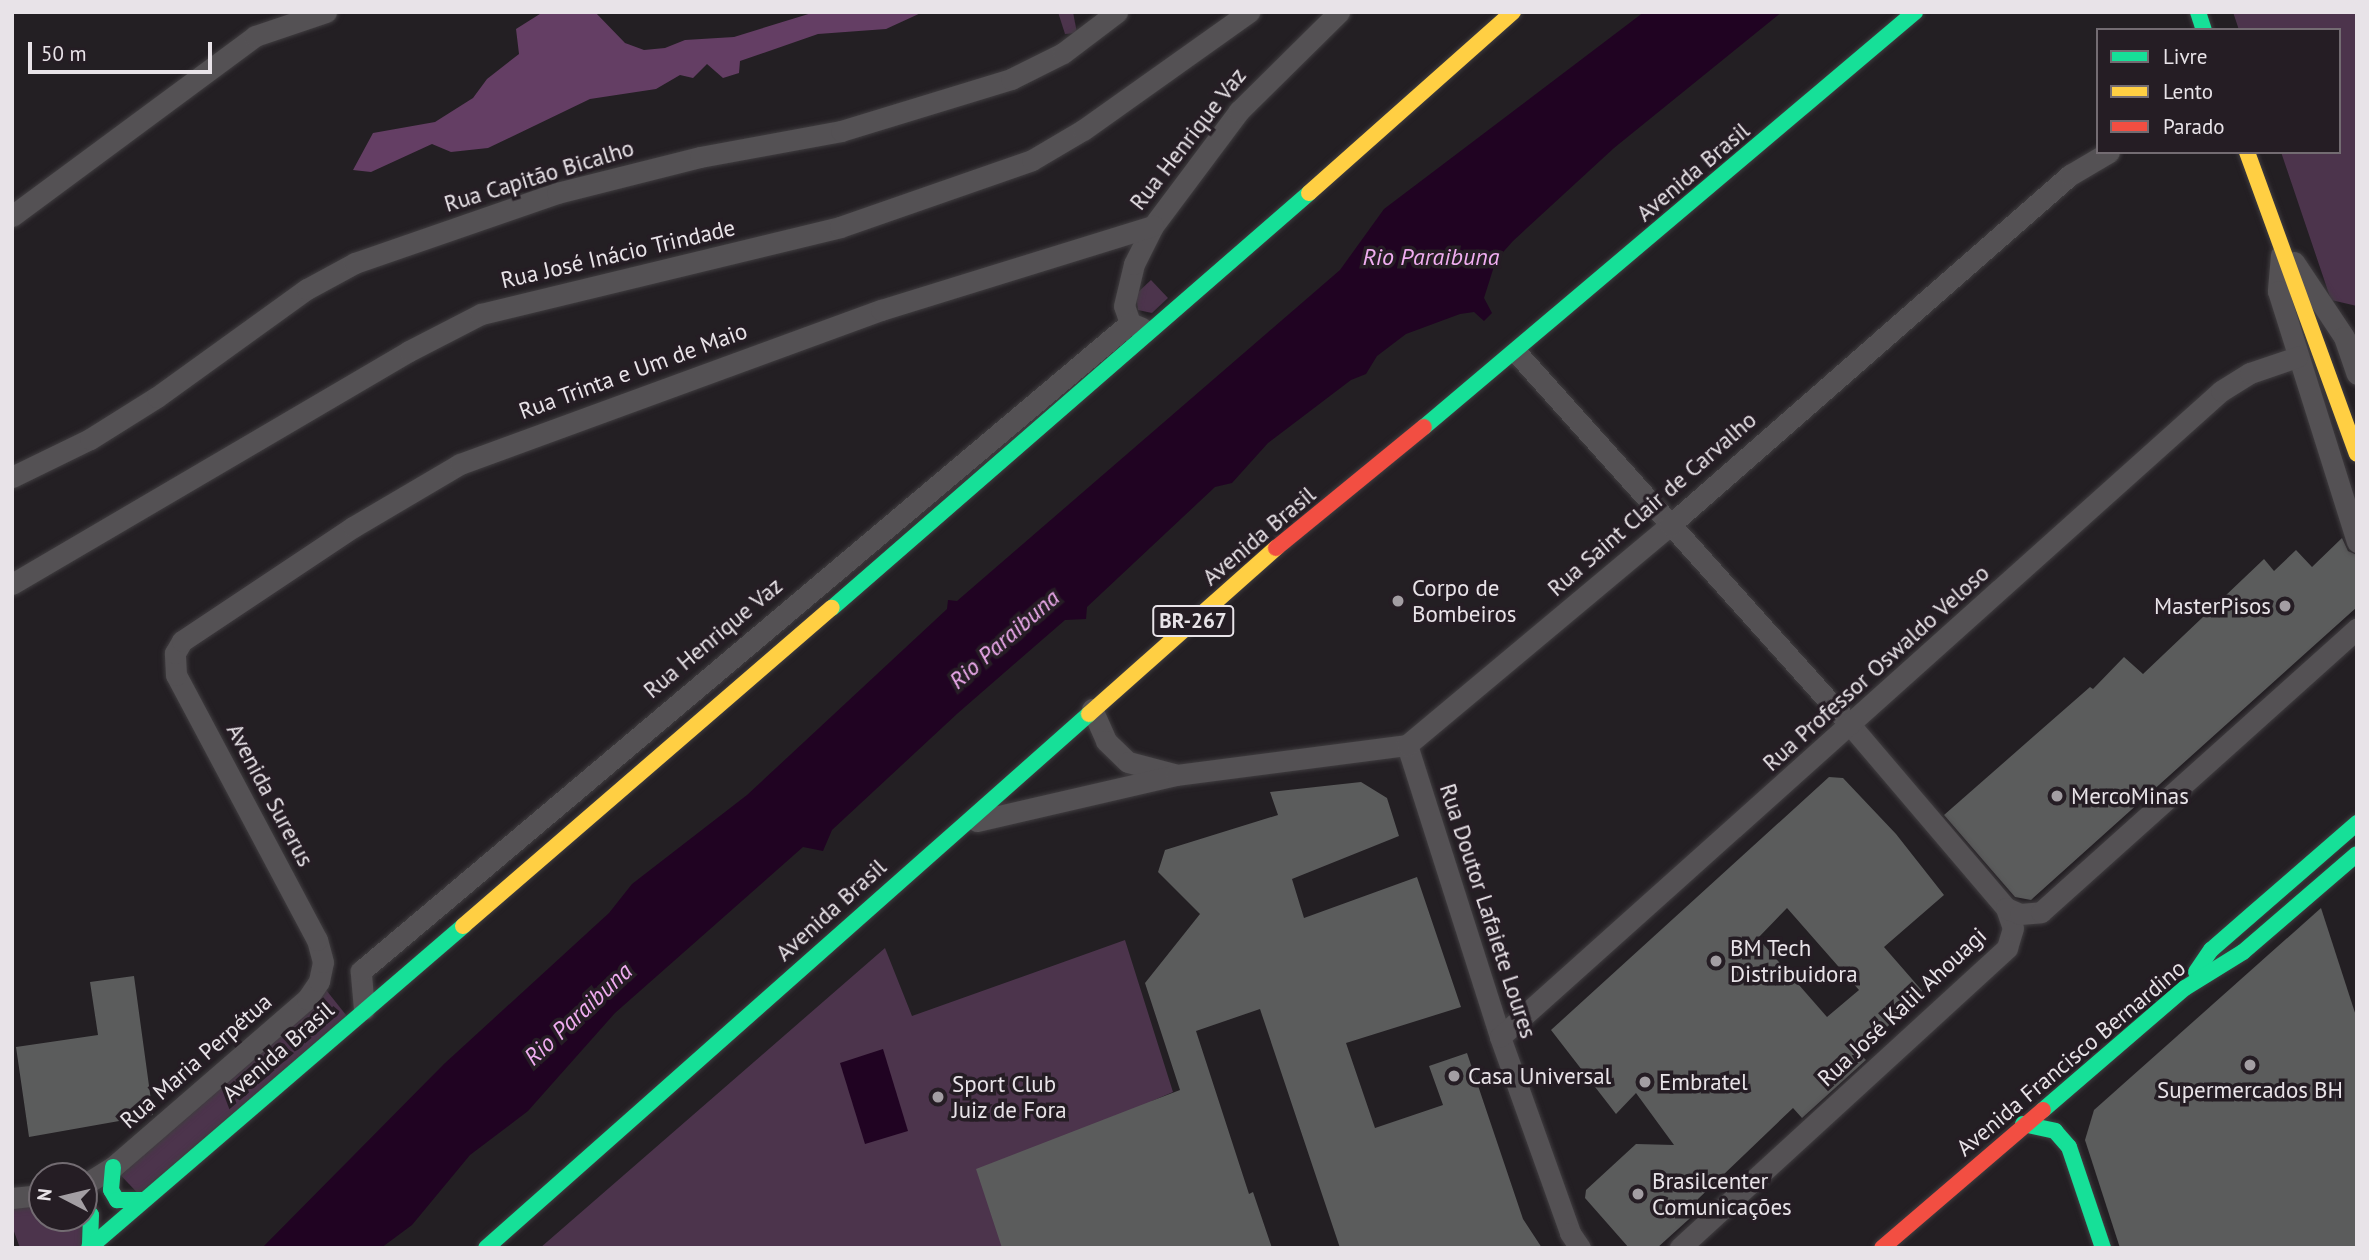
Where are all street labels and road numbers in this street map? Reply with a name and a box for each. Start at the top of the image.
street label: Rua Henrique Vaz [1124,62,1252,216]
street label: Avenida Brasil [1631,117,1755,227]
street label: Rua Capitão Bicalho [441,134,637,218]
street label: Rua José Inácio Trindade [498,214,738,294]
street label: Rua Trinta e Um de Maio [515,317,751,425]
street label: Rua Saint Clair de Carvalho [1542,406,1762,602]
street label: Avenida Brasil [1197,481,1321,591]
street label: Rua Professor Oswaldo Veloso [1757,559,1995,777]
street label: Rua Henrique Vaz [638,572,788,704]
road number: BR-267 [1151,604,1235,638]
street label: Avenida Surerus [221,719,319,871]
street label: Rua Doutor Lafaiete Loures [1434,780,1542,1042]
street label: Avenida Brasil [770,853,892,967]
street label: Rua José Kalil Ahouagi [1812,921,1992,1093]
street label: Avenida Francisco Bernardino [1951,954,2191,1162]
street label: Rua Maria Perpétua [115,988,277,1134]
street label: Avenida Brasil [216,996,340,1108]

